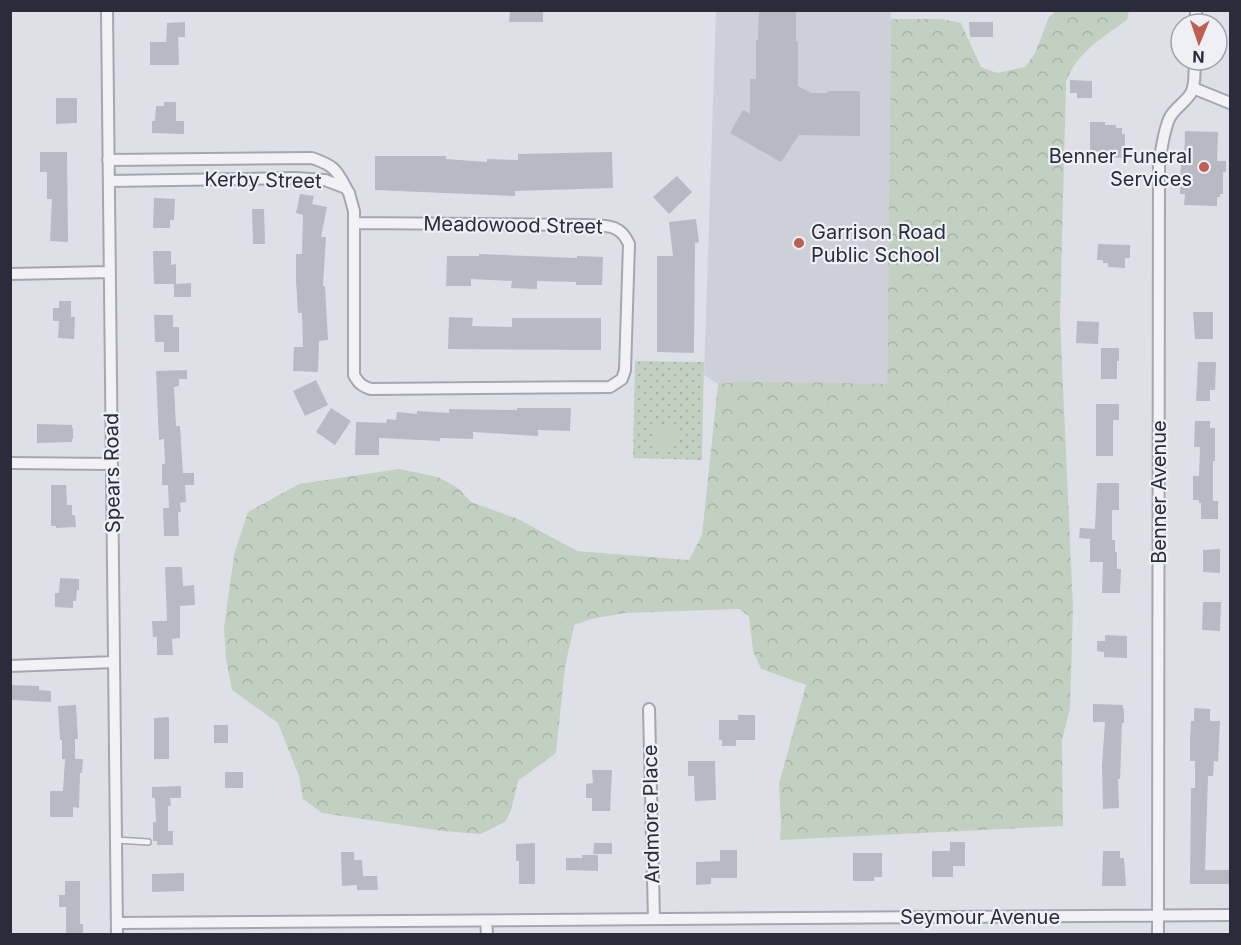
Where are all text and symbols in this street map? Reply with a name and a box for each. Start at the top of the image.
north arrow [1169,12,1229,72]
text: N [1192,47,1205,67]
place label: Benner Funeral Services [1049,144,1192,191]
marker: Benner Funeral Services [1197,160,1211,174]
street label: Kerby Street [204,167,322,193]
street label: Meadowood Street [423,211,603,239]
place label: Garrison Road Public School [811,220,946,267]
marker: Garrison Road Public School [792,236,806,250]
street label: Spears Road [99,413,125,533]
street label: Benner Avenue [1147,420,1171,564]
street label: Ardmore Place [638,744,664,884]
street label: Seymour Avenue [900,905,1060,929]

